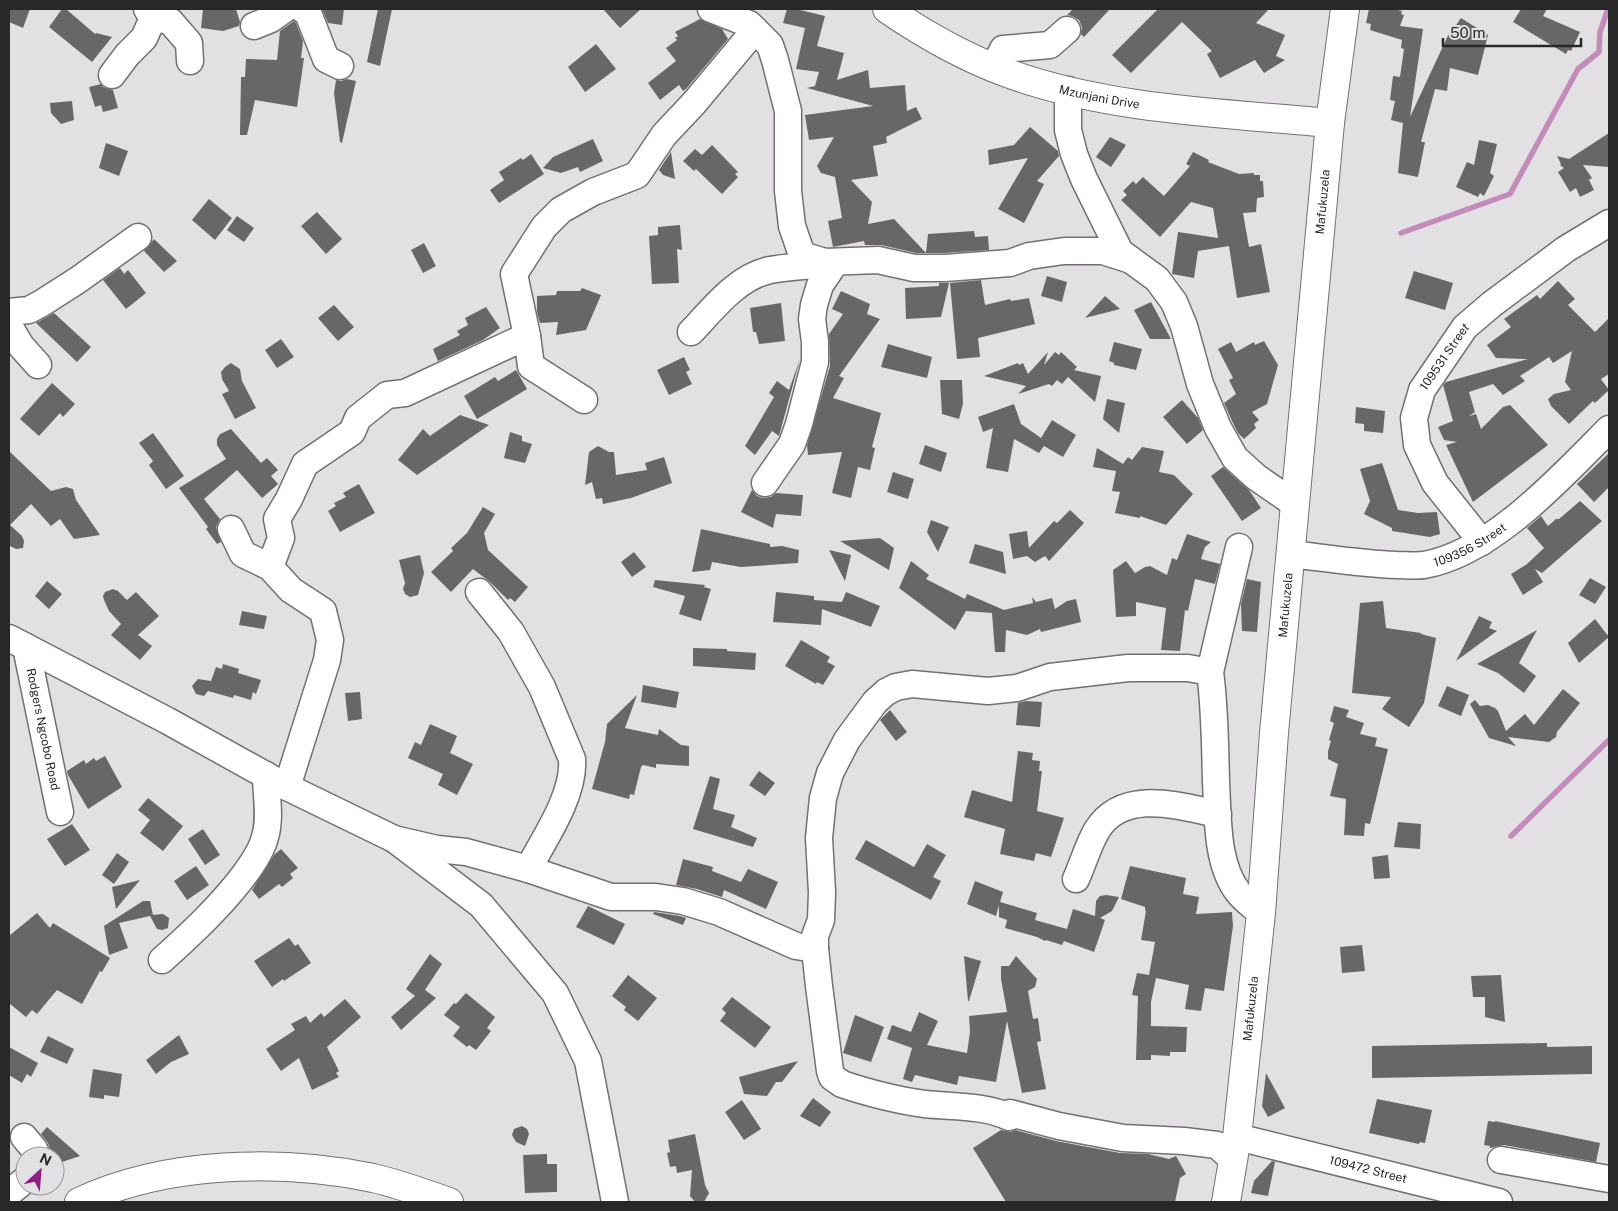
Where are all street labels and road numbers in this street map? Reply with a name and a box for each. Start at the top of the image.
street label: Mzunjani Drive [1058,82,1141,112]
street label: Mafukuzela [1313,169,1333,235]
street label: 109531 Street [1417,320,1472,393]
street label: 109356 Street [1432,520,1509,570]
street label: Mafukuzela [1276,572,1296,638]
street label: Rodgers Ngcobo Road [24,667,62,792]
street label: Mafukuzela [1240,975,1261,1042]
street label: 109472 Street [1328,1153,1409,1186]

